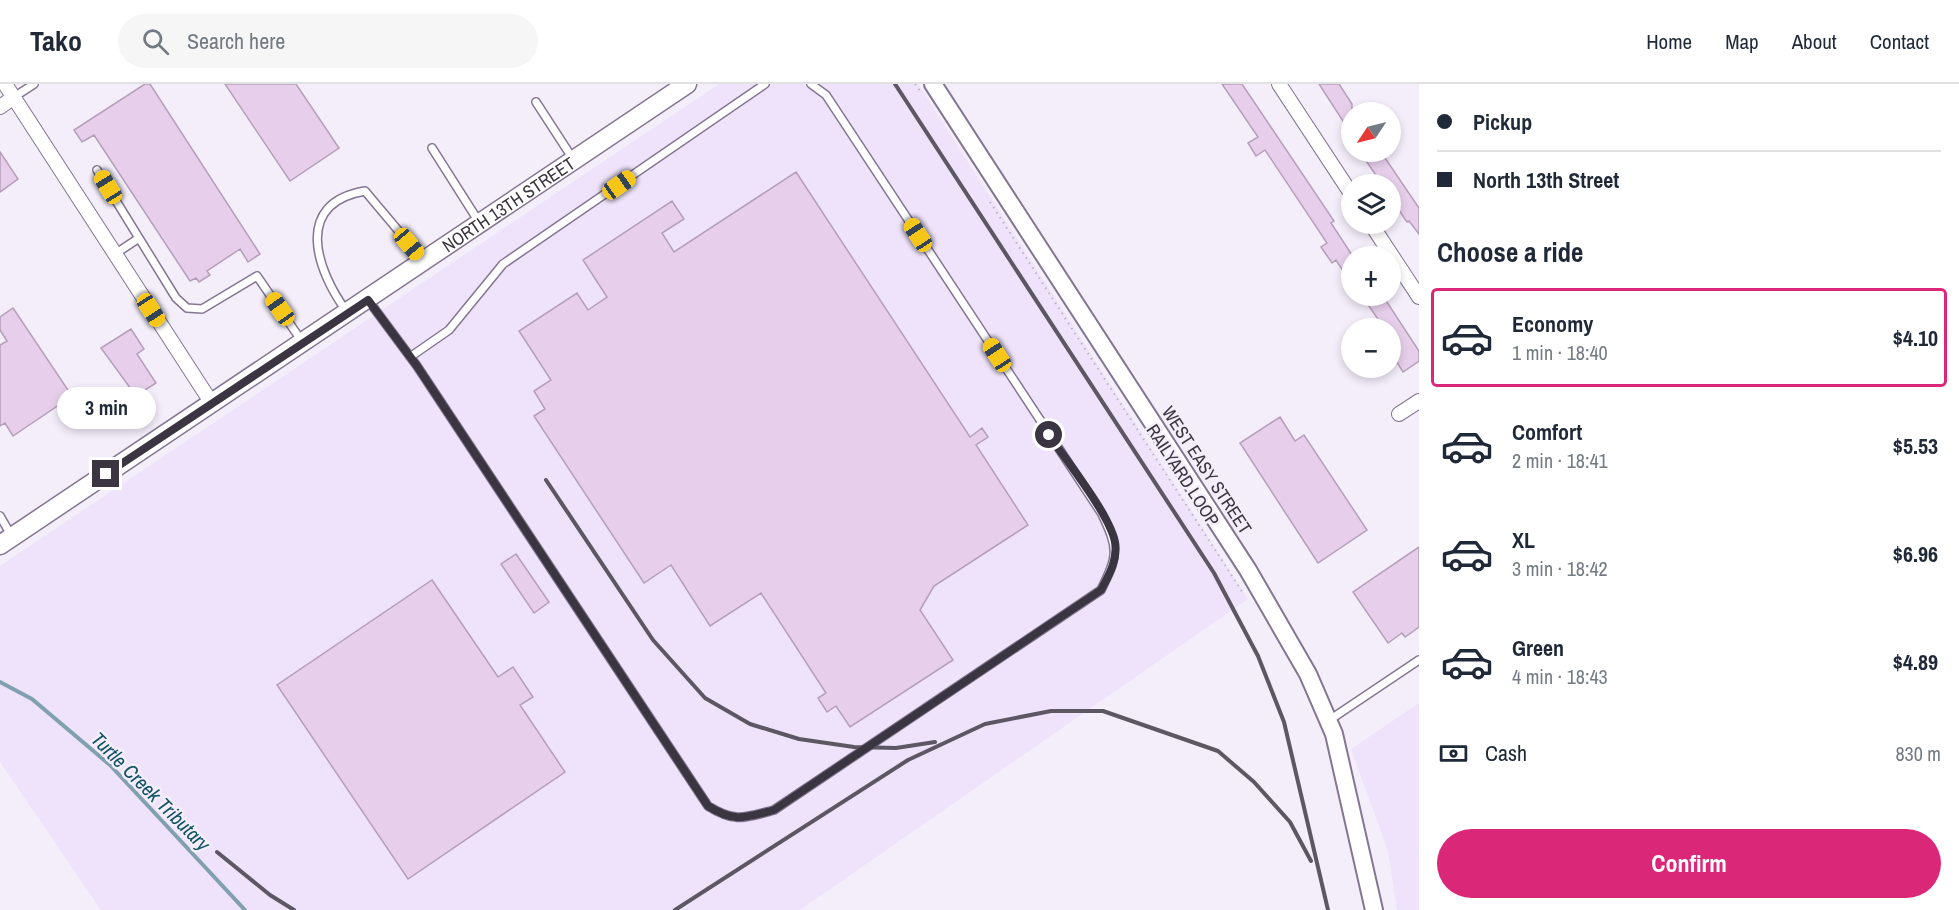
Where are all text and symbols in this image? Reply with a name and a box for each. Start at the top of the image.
search box [118,14,538,68]
text: Tako [30,22,82,60]
icon: search [139,25,172,58]
text: Search here [187,26,285,56]
text: Home [1646,27,1692,56]
text: Map [1725,27,1759,56]
text: About [1792,27,1837,56]
text: Contact [1870,27,1929,56]
north arrow [1341,102,1401,162]
map controls [1341,102,1401,378]
text: Pickup [1473,107,1532,137]
street label: NORTH 13TH STREET [437,150,579,258]
text: North 13th Street [1473,165,1619,195]
car [91,167,125,207]
car [599,167,639,203]
button: layers [1341,174,1401,234]
car [901,215,935,255]
car [391,224,427,264]
text: Choose a ride [1437,234,1583,270]
button: + [1341,246,1401,306]
car [262,289,298,329]
car [134,290,168,330]
text: Economy [1512,309,1593,339]
icon: car [1440,311,1494,365]
button: − [1341,318,1401,378]
text: $4.10 [1893,323,1938,353]
car [980,335,1014,375]
text: 1 min · 18:40 [1512,339,1608,366]
callout: 3 min [57,387,156,429]
text: 3 min [85,394,128,421]
street label: WEST EASY STREET [1156,401,1258,539]
text: Comfort [1512,417,1582,447]
street label: RAILYARD LOOP [1141,419,1225,531]
icon: car [1440,419,1494,473]
route start [1035,421,1062,448]
text: $5.53 [1893,431,1938,461]
text: 2 min · 18:41 [1512,447,1608,474]
route end [92,460,119,487]
text: XL [1512,525,1535,555]
icon: car [1440,527,1494,581]
text: $6.96 [1893,539,1938,569]
text: 3 min · 18:42 [1512,555,1608,582]
text: Green [1512,633,1564,663]
icon: car [1440,635,1494,689]
text: $4.89 [1893,647,1938,677]
text: 4 min · 18:43 [1512,663,1608,690]
water label: Turtle Creek Tributary [86,726,217,857]
icon: cash [1437,737,1470,770]
text: Cash [1485,738,1527,768]
text: 830 m [1895,740,1941,767]
button: Confirm [1437,829,1941,898]

